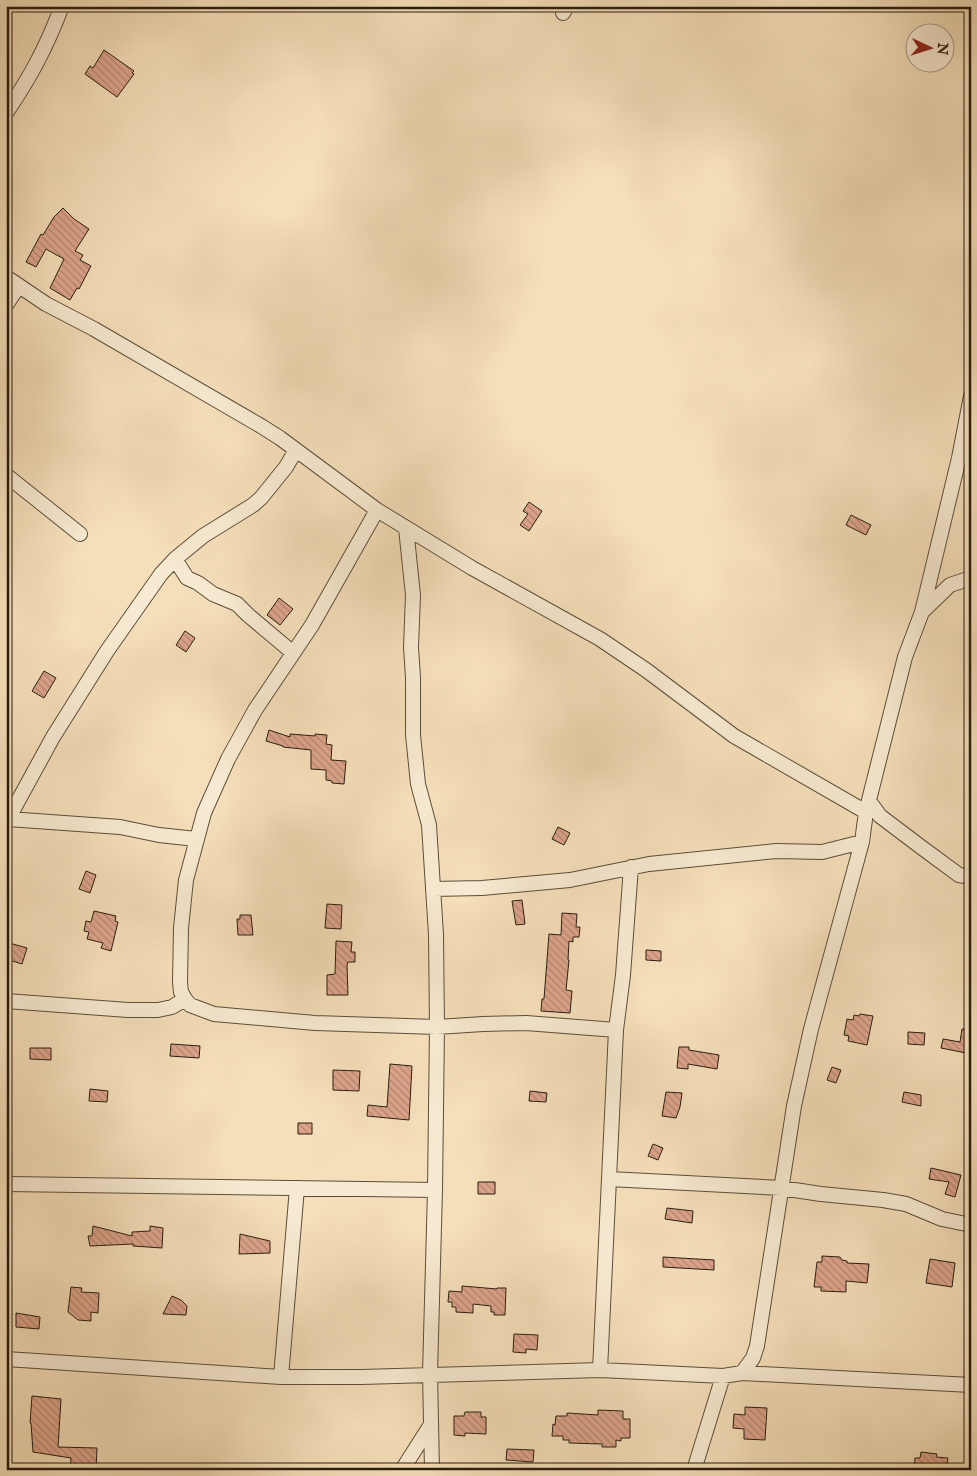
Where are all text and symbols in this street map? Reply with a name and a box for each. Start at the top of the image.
north arrow [904,22,954,72]
text: N [933,41,951,56]

